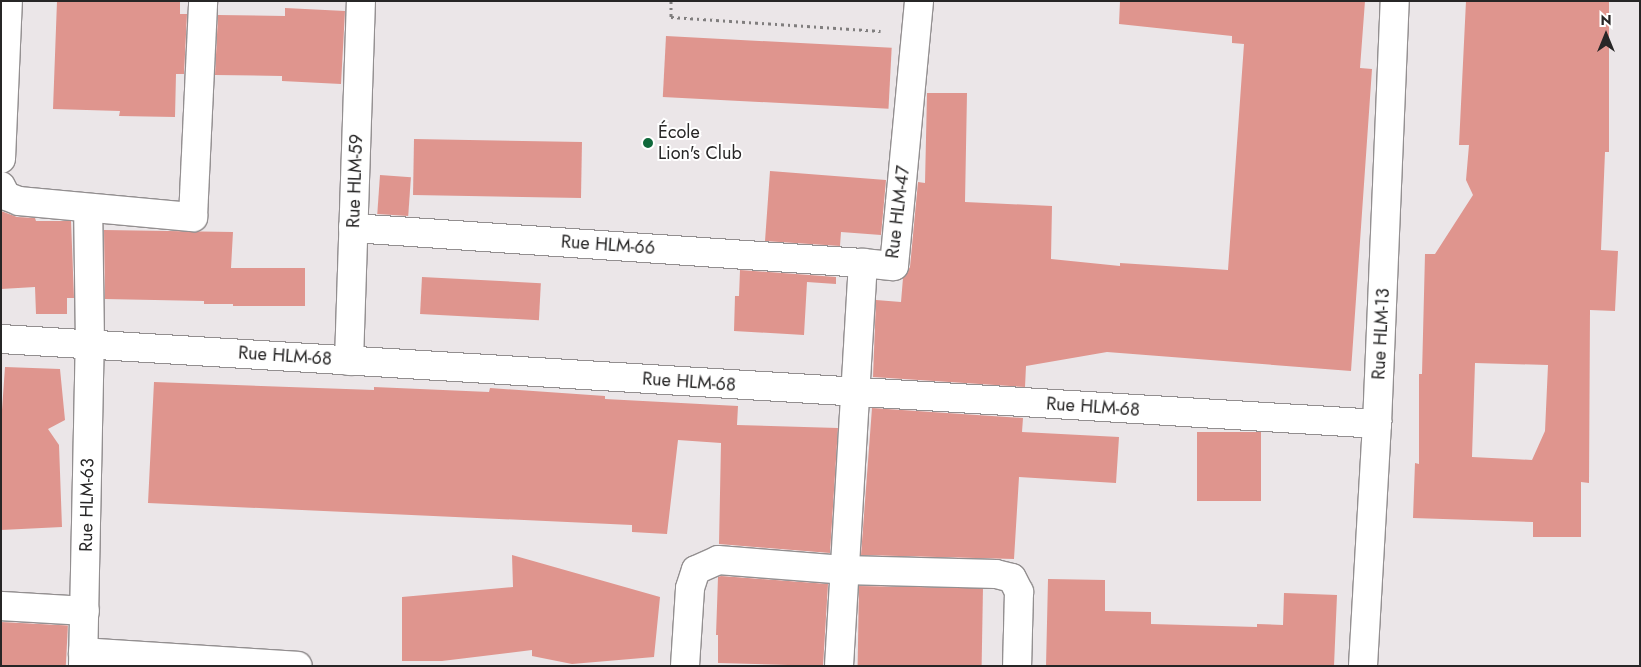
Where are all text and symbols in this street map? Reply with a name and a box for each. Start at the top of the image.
north arrow [1581,10,1631,60]
text: N [1600,10,1612,30]
place label: École Lion's Club [658,122,742,164]
street label: Rue HLM-59 [343,134,367,228]
marker: École Lion's Club [642,137,654,149]
street label: Rue HLM-47 [882,164,914,260]
street label: Rue HLM-66 [560,231,656,259]
street label: Rue HLM-13 [1368,288,1394,380]
street label: Rue HLM-68 [237,342,333,370]
street label: Rue HLM-68 [641,368,737,396]
street label: Rue HLM-68 [1045,393,1141,421]
street label: Rue HLM-63 [75,458,99,552]

